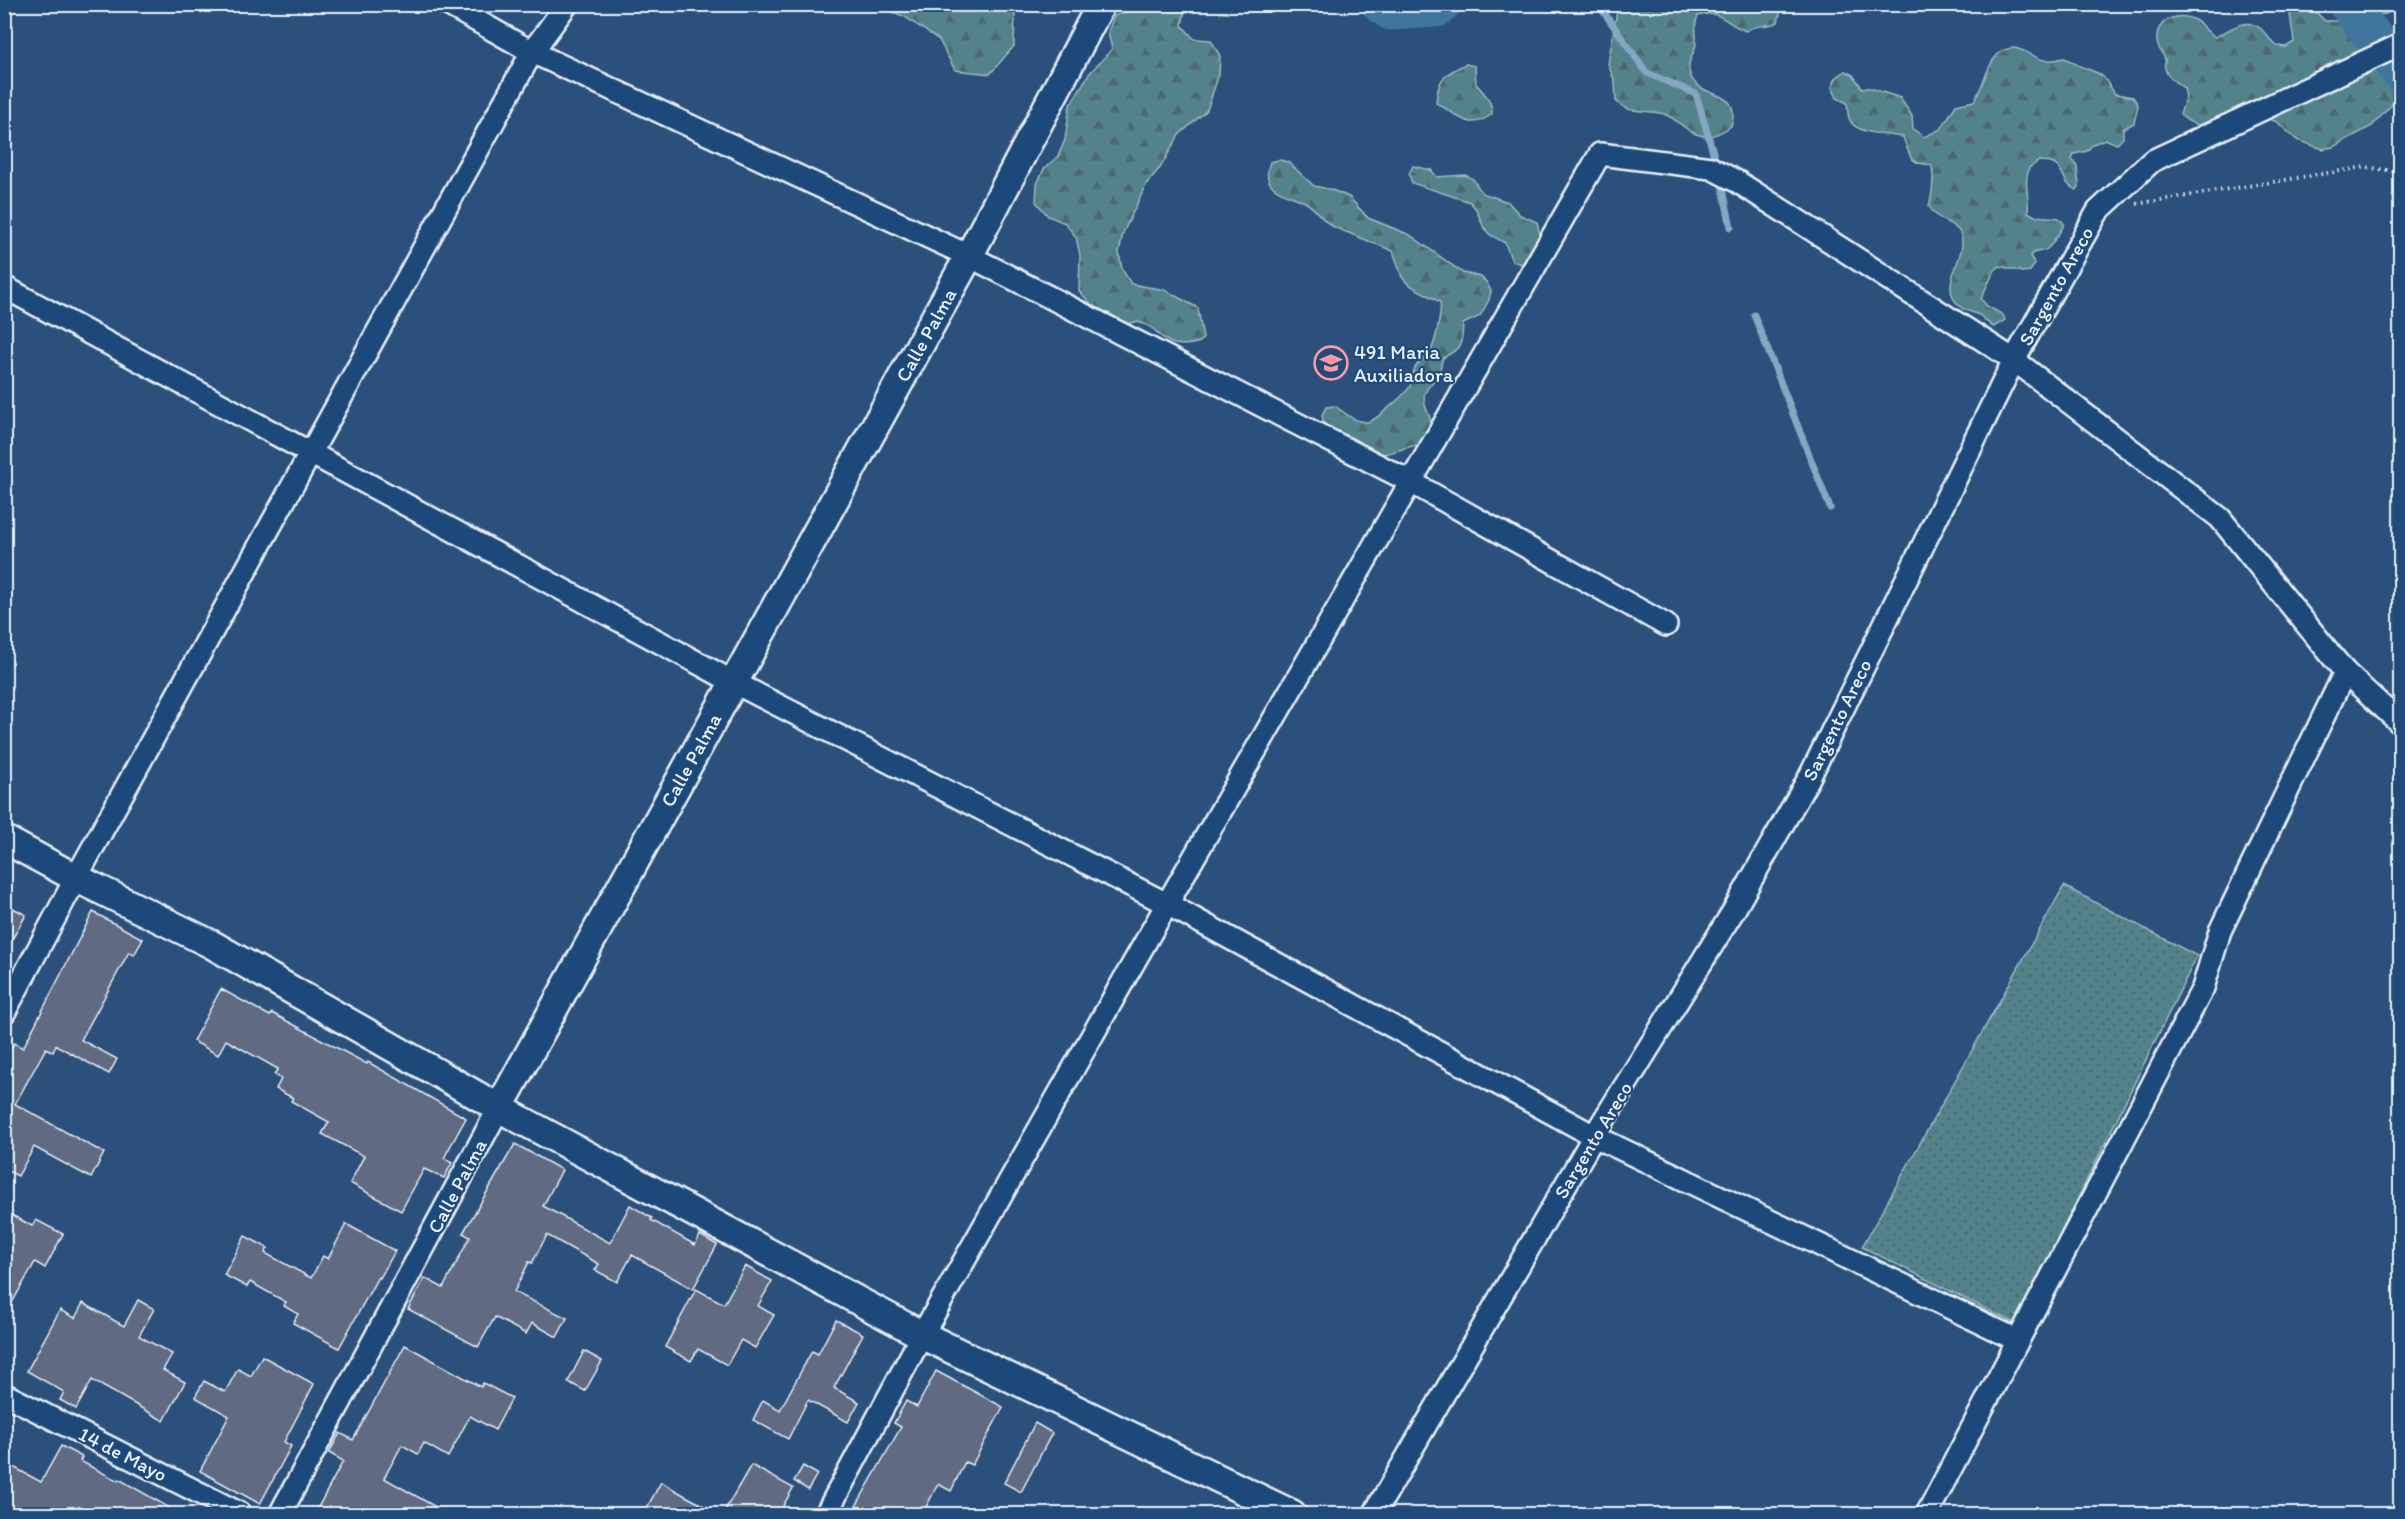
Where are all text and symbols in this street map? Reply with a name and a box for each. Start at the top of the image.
street label: Sargento Areco [2013,222,2099,350]
street label: Calle Palma [890,284,962,386]
place label: 491 Maria Auxiliadora [1354,340,1454,387]
school or university icon: 491 Maria Auxiliadora [1313,345,1349,381]
street label: Sargento Areco [1797,655,1877,785]
street label: Calle Palma [655,709,727,811]
street label: Sargento Areco [1549,1077,1637,1203]
street label: Calle Palma [422,1134,492,1237]
street label: 14 de Mayo [75,1422,171,1486]

